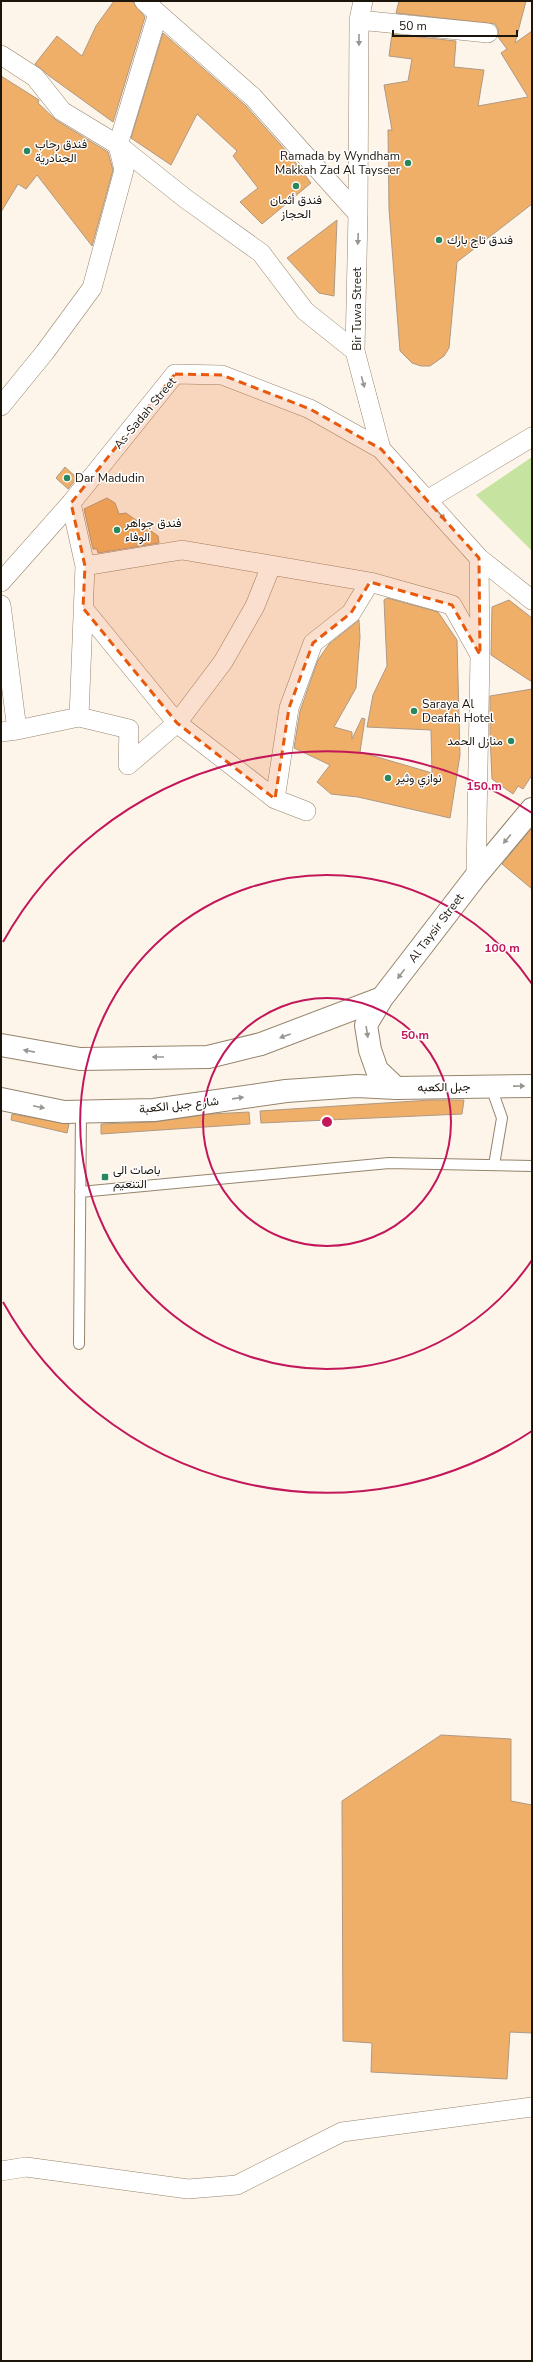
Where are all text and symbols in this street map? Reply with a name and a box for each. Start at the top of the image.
scale bar [393,12,517,38]
text: 50 m [399,18,427,34]
one-way arrow [356,34,362,47]
place label: فندق رحاب الجنادرية [35,136,87,166]
marker: فندق رحاب الجنادرية [22,146,32,156]
place label: Ramada by Wyndham Makkah Zad Al Tayseer [275,148,401,178]
marker: Ramada by Wyndham Makkah Zad Al Tayseer [403,158,413,168]
marker: فندق أثمان الحجاز [291,181,301,191]
place label: فندق أثمان الحجاز [270,192,322,222]
place label: فندق تاج بارك [447,232,513,249]
one-way arrow [354,233,361,245]
marker: فندق تاج بارك [434,235,444,245]
street label: Bir Tuwa Street [349,266,365,351]
street label: As-Sadah Street [110,373,180,452]
one-way arrow [360,377,366,389]
place label: Dar Madudin [75,470,145,486]
marker: Dar Madudin [62,473,72,483]
one-way arrow [436,510,445,520]
place label: فندق جواهر الوفاء [124,515,181,545]
marker: فندق جواهر الوفاء [112,525,122,535]
place label: Saraya Al Deafah Hotel [422,696,494,726]
marker: Saraya Al Deafah Hotel [409,706,419,716]
place label: منازل الحمد [447,733,503,749]
marker: منازل الحمد [506,736,516,746]
place label: نوازي وثير [395,770,442,788]
marker: نوازي وثير [383,773,393,783]
text: 150 m [466,778,502,794]
one-way arrow [503,833,511,844]
street label: Al Taysir Street [405,890,468,966]
text: 100 m [484,940,520,956]
one-way arrow [396,968,405,979]
one-way arrow [364,1026,370,1039]
text: 50 m [401,1027,429,1043]
one-way arrow [279,1033,291,1039]
one-way arrow [23,1047,35,1053]
one-way arrow [151,1054,164,1060]
street label: جبل الكعبه [417,1079,471,1095]
one-way arrow [513,1083,526,1089]
street label: شارع جبل الكعبة [138,1093,220,1118]
one-way arrow [232,1095,244,1101]
one-way arrow [33,1104,45,1110]
centre of rings [320,1115,334,1129]
place label: باصات الى التنعيم [113,1162,160,1192]
marker: باصات الى التنعيم [100,1172,110,1182]

